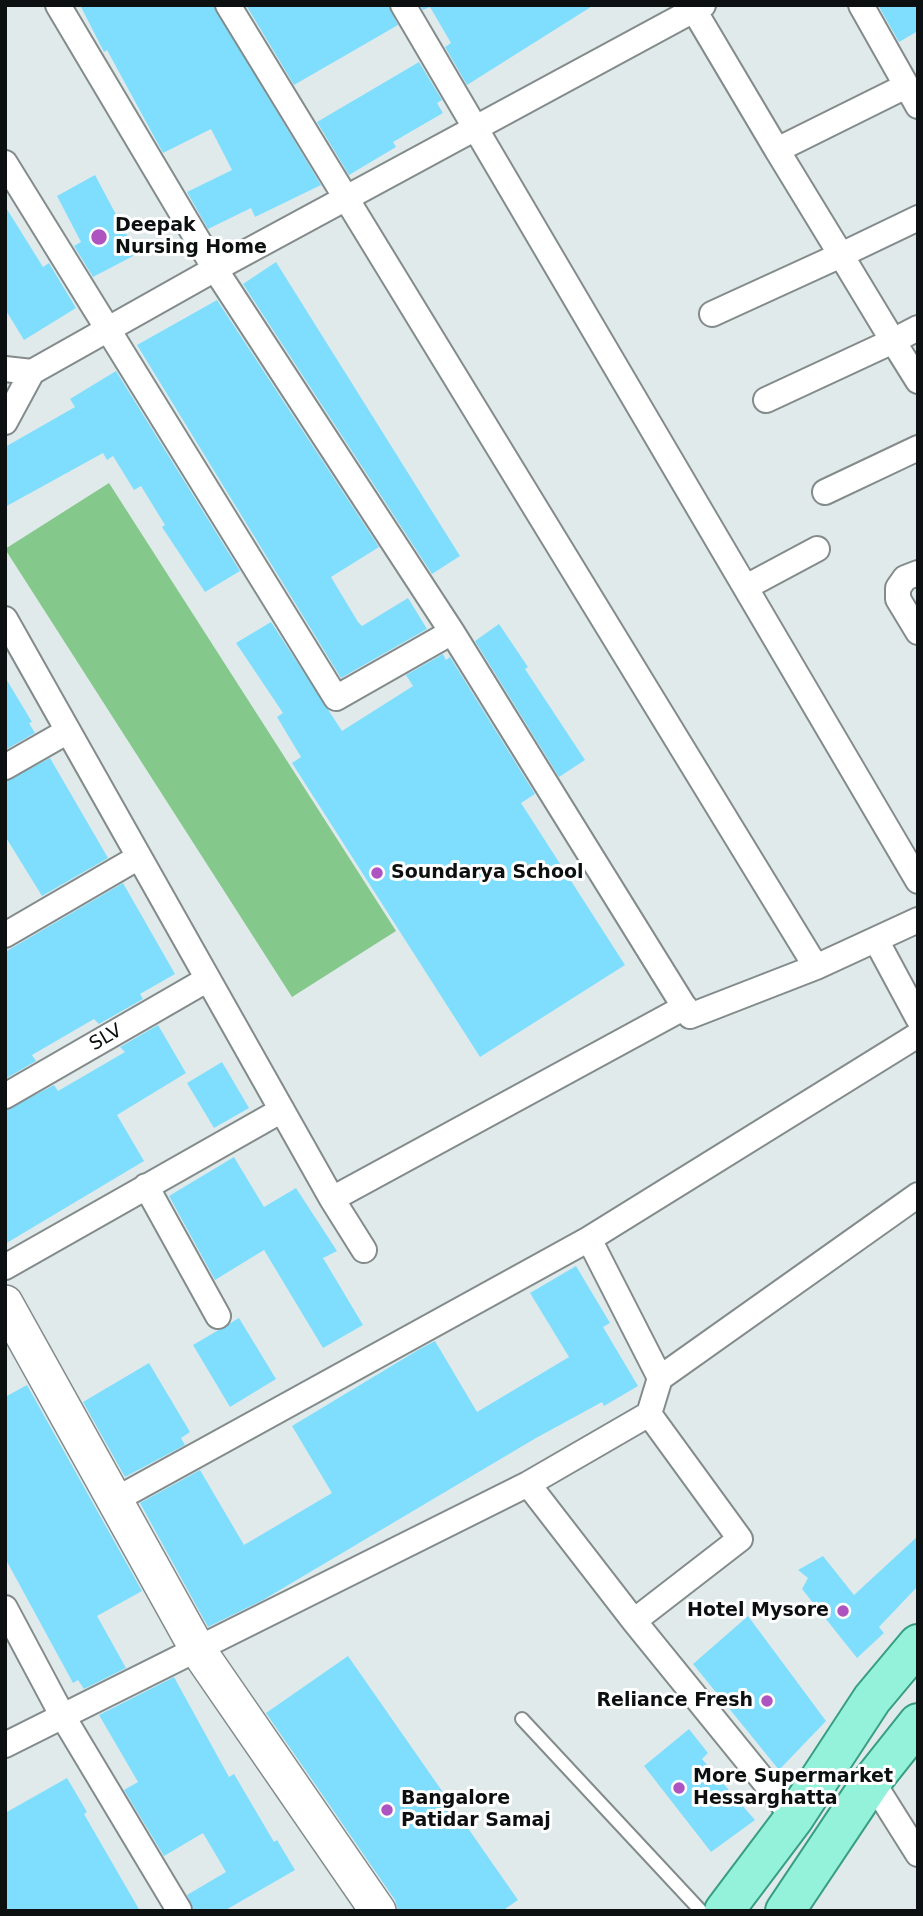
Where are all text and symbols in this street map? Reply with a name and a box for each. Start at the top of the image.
place label: Deepak Nursing Home [115,215,267,259]
marker: Deepak Nursing Home [89,227,109,247]
place label: Soundarya School [391,862,583,884]
marker: Soundarya School [369,865,385,881]
street label: SLV [86,1020,126,1056]
place label: Hotel Mysore [687,1600,829,1622]
marker: Hotel Mysore [835,1603,851,1619]
place label: Reliance Fresh [596,1690,753,1712]
marker: Reliance Fresh [759,1693,775,1709]
place label: More Supermarket Hessarghatta [693,1766,893,1810]
marker: More Supermarket Hessarghatta [671,1780,687,1796]
place label: Bangalore Patidar Samaj [401,1788,551,1832]
marker: Bangalore Patidar Samaj [379,1802,395,1818]

